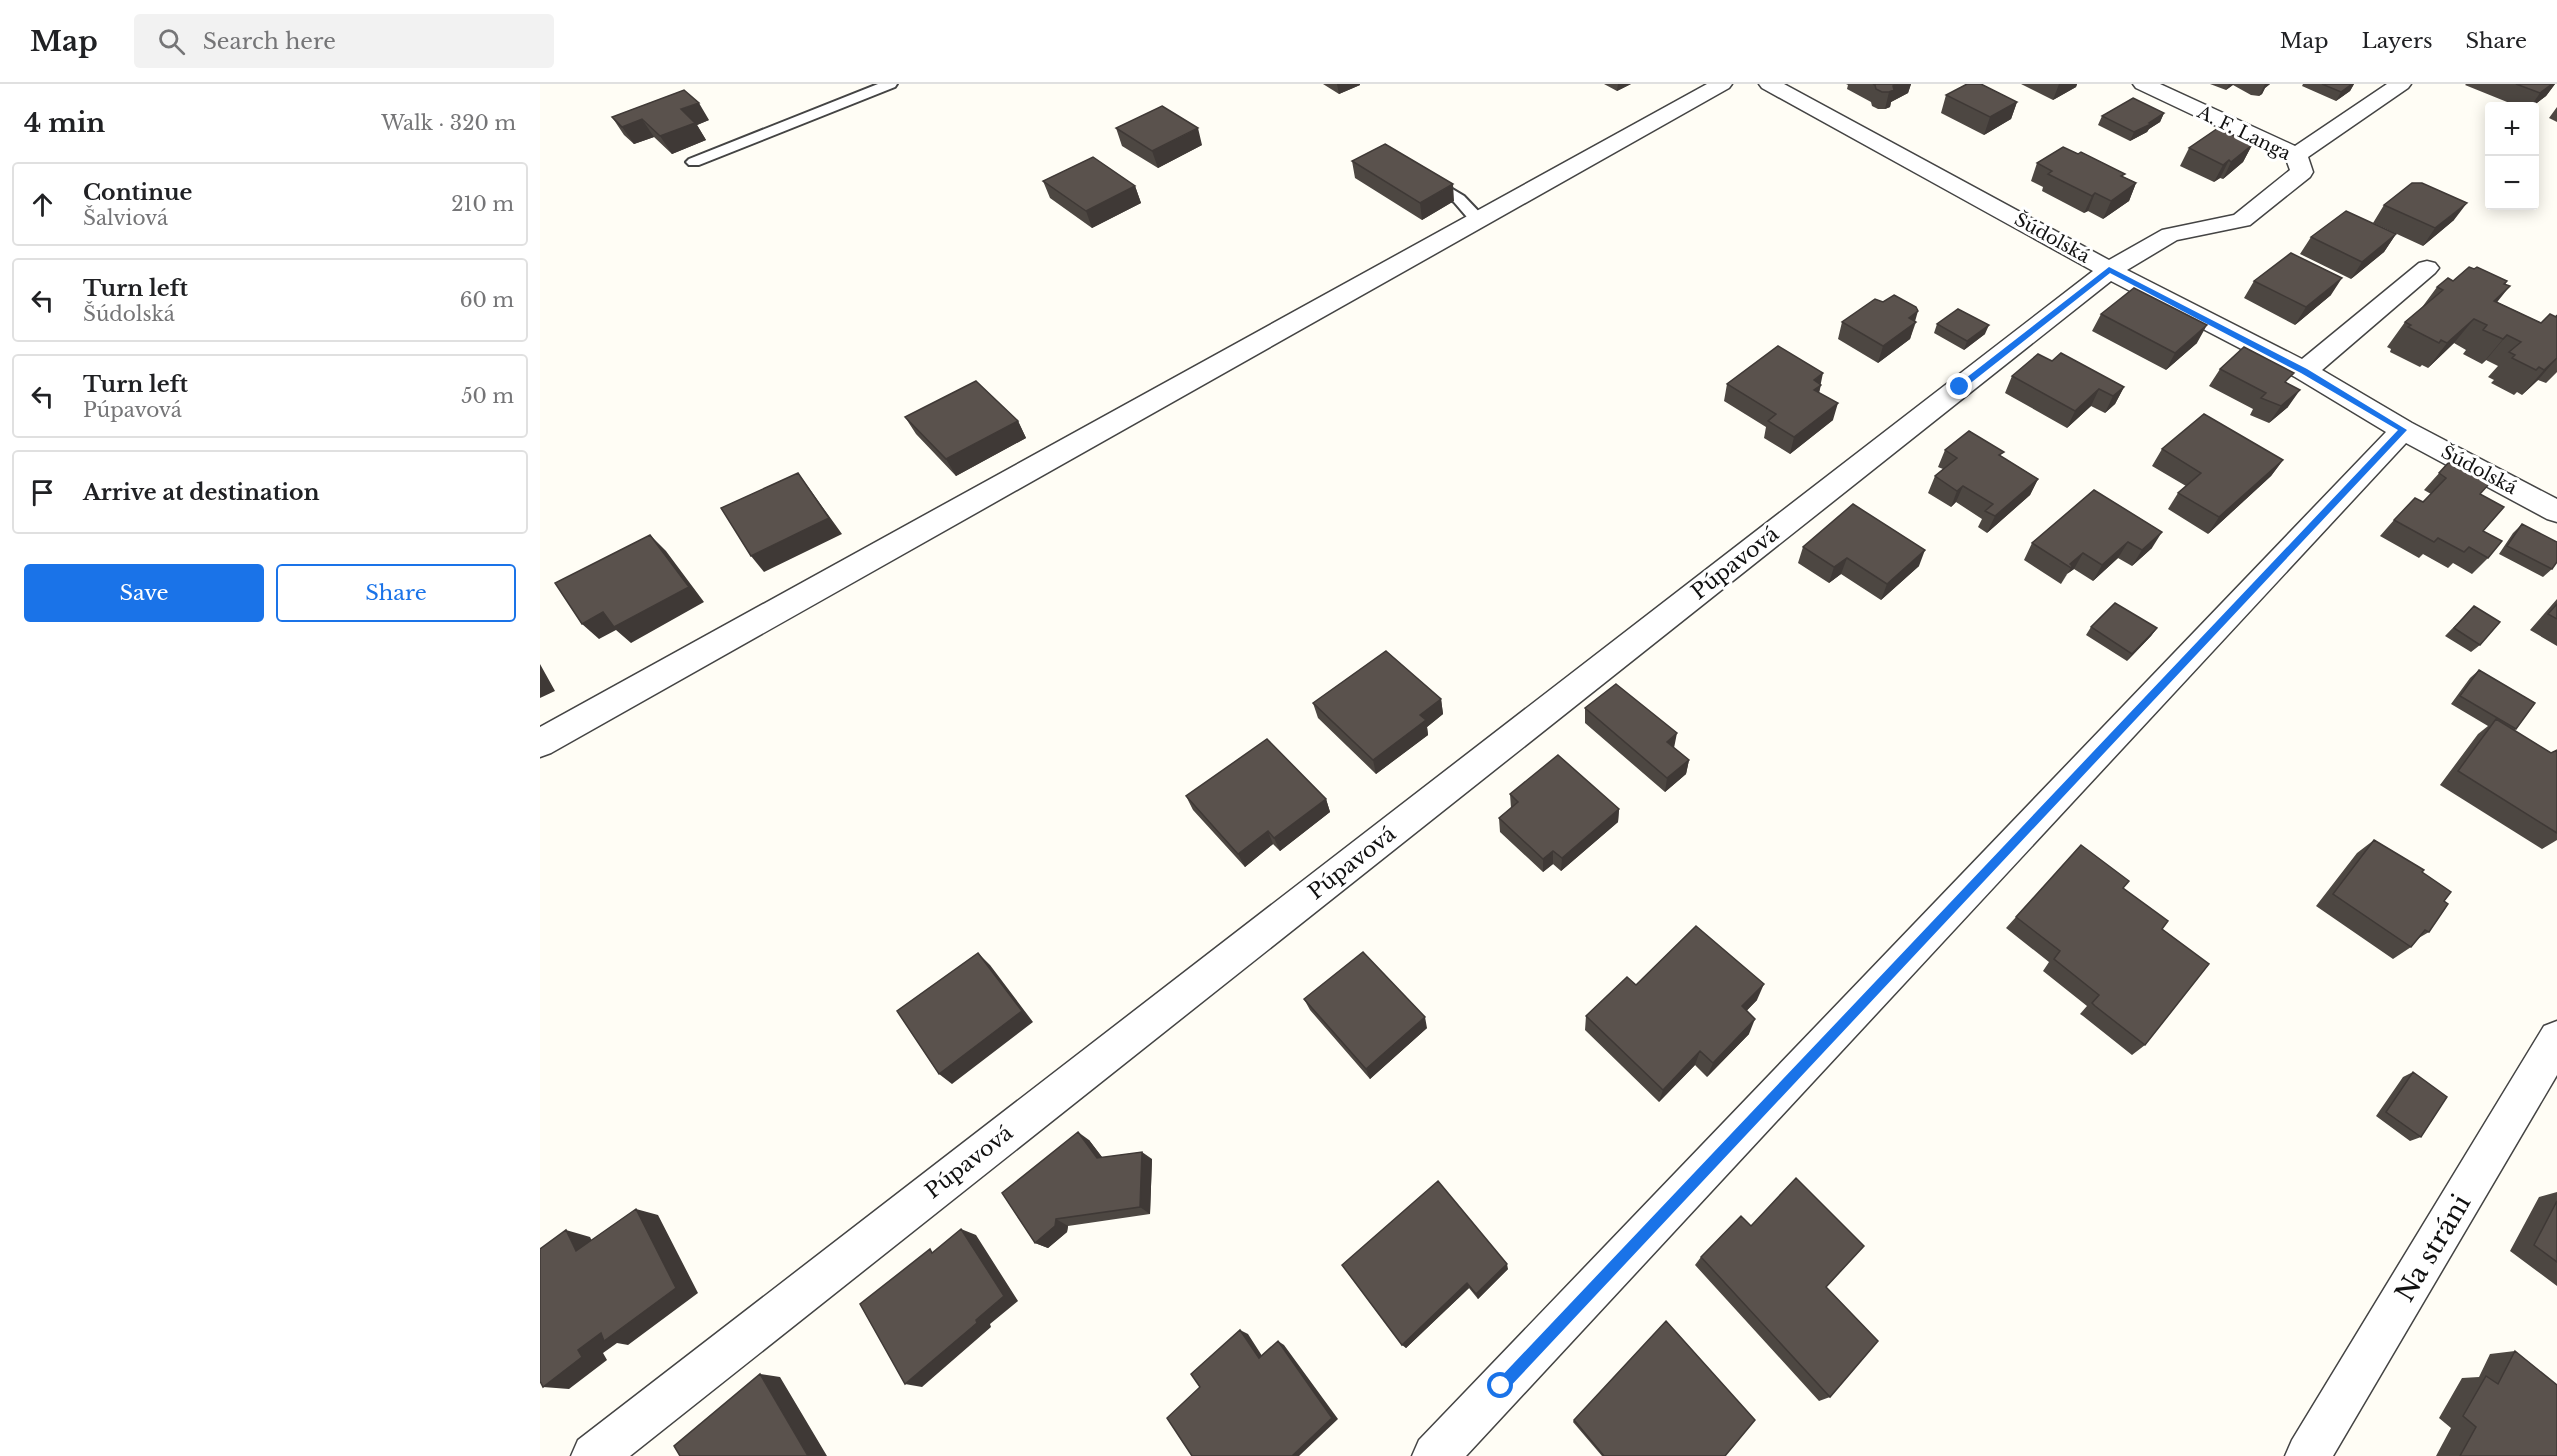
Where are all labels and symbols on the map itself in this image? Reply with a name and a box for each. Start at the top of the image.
street label: A. F. Langa [2193,101,2294,165]
street label: Šúdolská [2011,207,2094,268]
route end [1946,373,1972,399]
street label: Šúdolská [2437,440,2521,499]
street label: Púpavová [1686,521,1784,605]
street label: Púpavová [1303,821,1401,905]
street label: Púpavová [920,1120,1018,1204]
street label: Na stráni [2389,1189,2478,1307]
route start [1487,1372,1513,1398]

